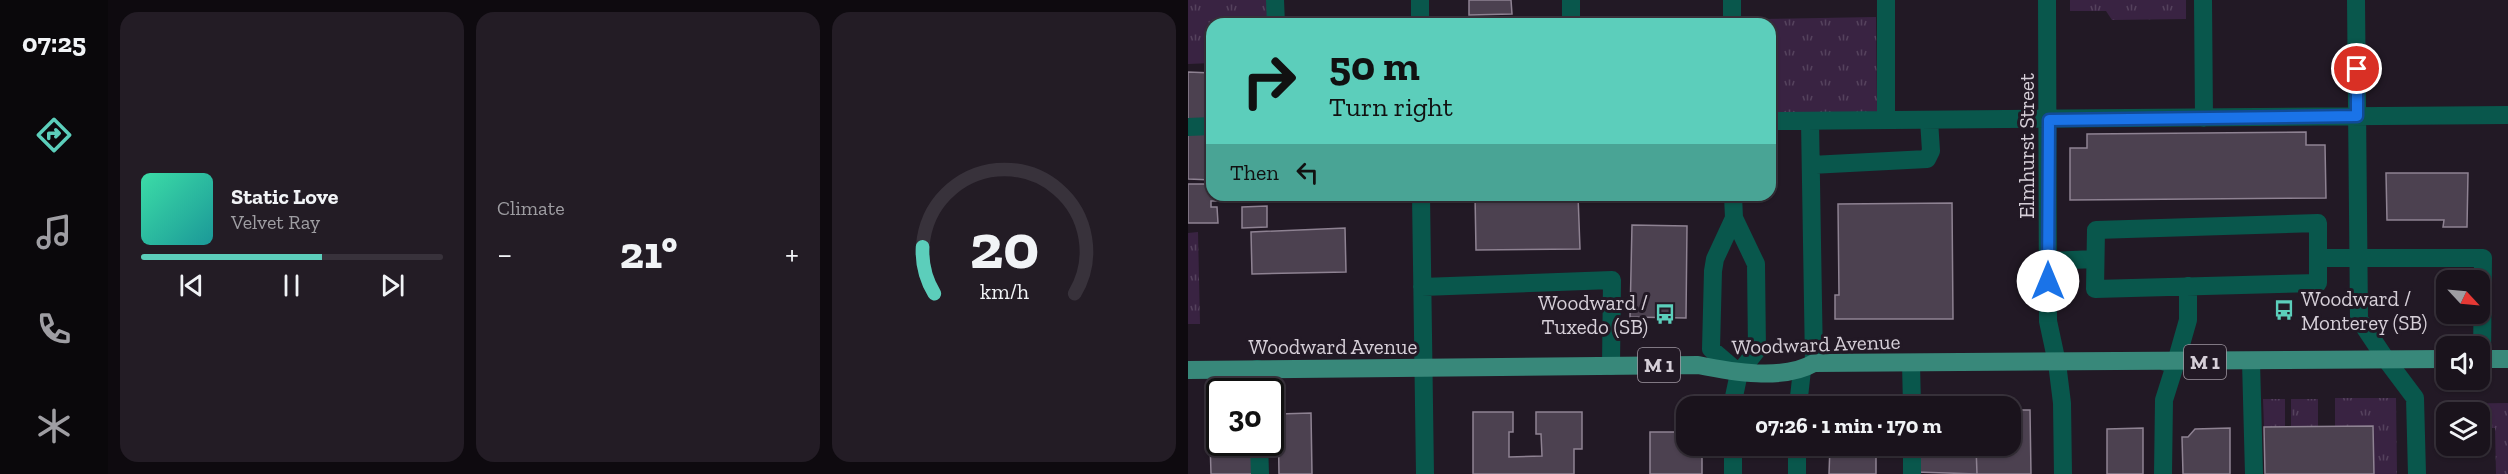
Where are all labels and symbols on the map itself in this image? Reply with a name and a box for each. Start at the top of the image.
pin [2331,43,2382,94]
street label: Elmhurst Street [2014,73,2039,219]
position arrow [2016,249,2080,313]
north arrow [2436,270,2490,324]
place label: Woodward / Monterey (SB) [2301,286,2427,335]
place label: Woodward / Tuxedo (SB) [1538,290,1648,339]
bus stop icon: Woodward / Monterey (SB) [2272,298,2296,322]
bus stop icon: Woodward / Tuxedo (SB) [1653,302,1677,326]
street label: Woodward Avenue [1731,329,1901,359]
street label: Woodward Avenue [1249,334,1418,359]
road number: M 1 [2184,345,2226,379]
road number: M 1 [1638,348,1680,382]
speed limit sign: 30 [1206,378,1284,456]

